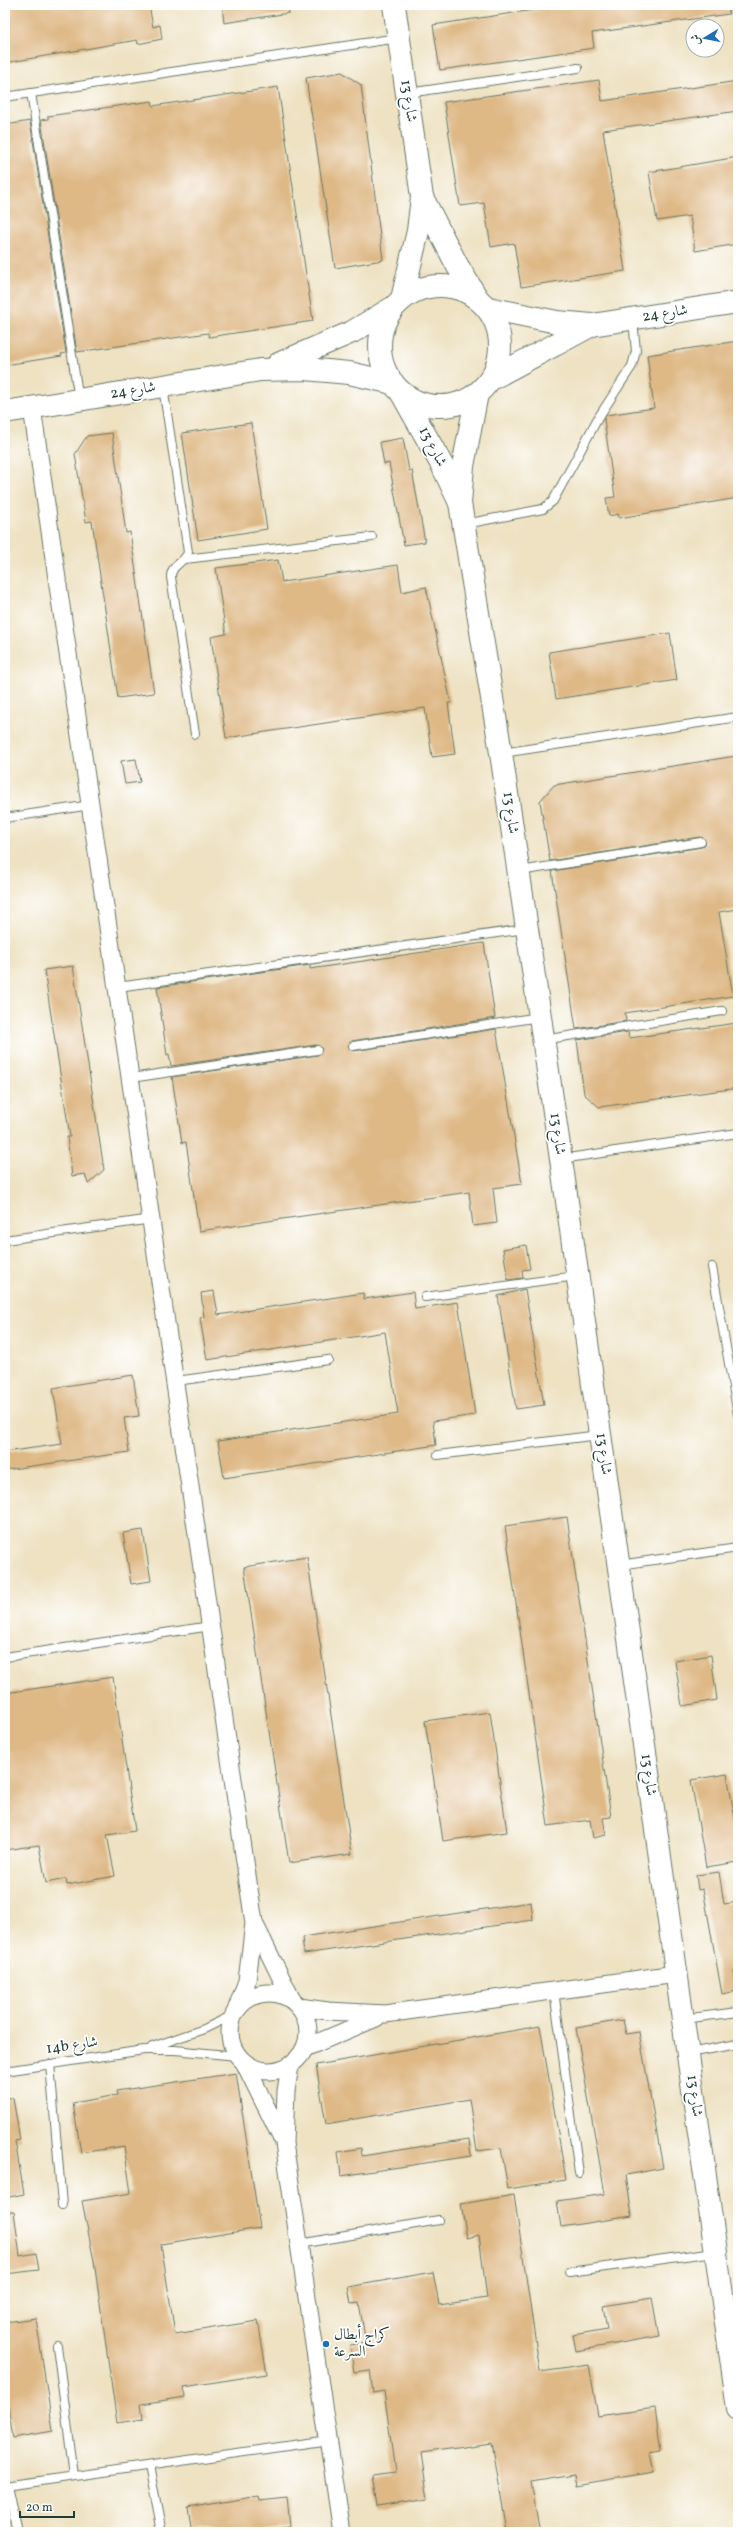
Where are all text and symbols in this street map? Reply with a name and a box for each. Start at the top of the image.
north arrow [685,18,725,58]
text: ش [688,33,705,46]
street label: شارع 13 [393,78,422,124]
street label: شارع 24 [641,300,689,329]
street label: شارع 24 [109,377,157,406]
street label: شارع 13 [412,423,451,471]
street label: شارع 13 [496,790,523,836]
street label: شارع 13 [543,1111,570,1157]
street label: شارع 13 [589,1431,616,1477]
street label: شارع 13 [634,1752,661,1798]
street label: 14b شارع [45,2032,99,2061]
street label: شارع 13 [680,2073,707,2119]
place label: كراج أبطال السرعة [334,2323,390,2363]
marker: كراج أبطال السرعة [321,2339,331,2349]
scale bar [20,2493,74,2519]
text: 20 m [26,2500,53,2516]

